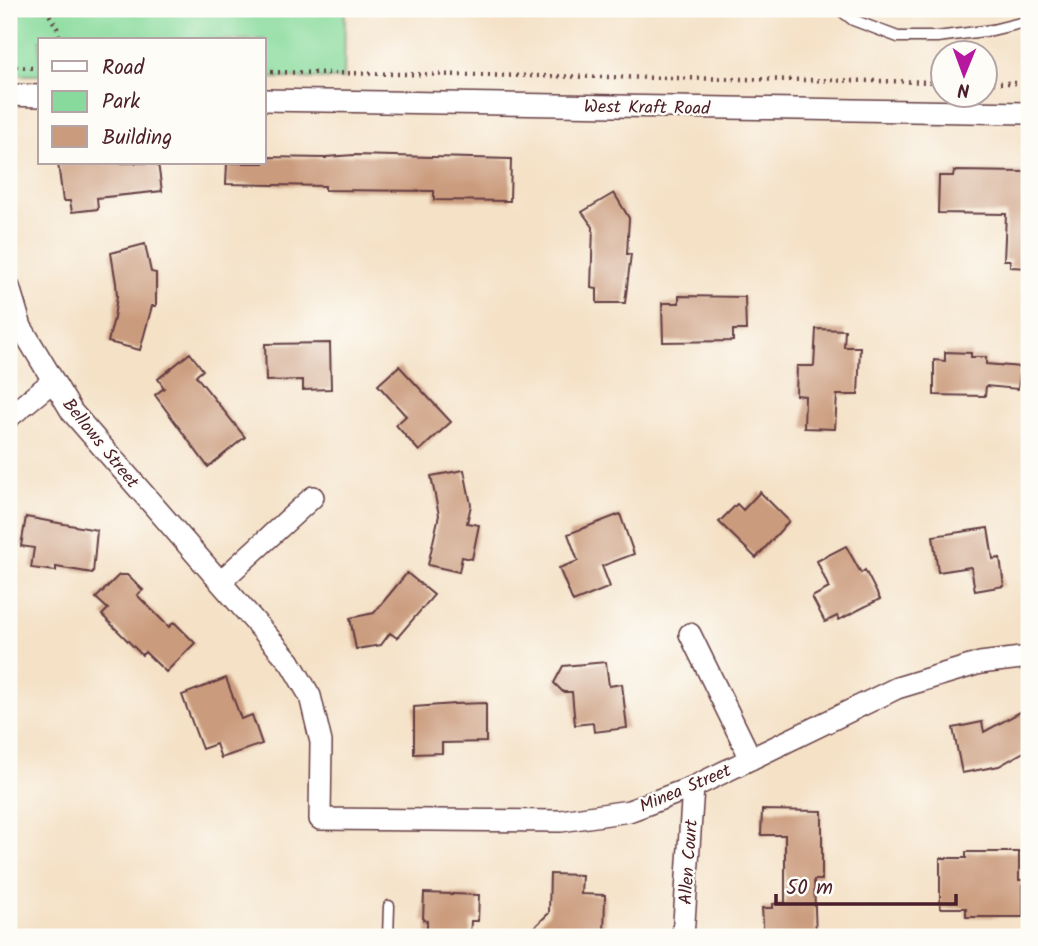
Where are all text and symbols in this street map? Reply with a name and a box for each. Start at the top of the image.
legend [38,38,266,164]
north arrow [930,38,1000,108]
text: Road [102,52,145,85]
text: N [957,74,970,104]
text: Park [102,86,140,119]
street label: West Kraft Road [584,93,711,124]
text: Building [102,122,172,155]
street label: Bellows Street [54,392,146,496]
street label: Minea Street [635,757,737,822]
street label: Allen Court [672,818,707,906]
scale bar [776,862,956,906]
text: 50 m [786,872,833,905]

